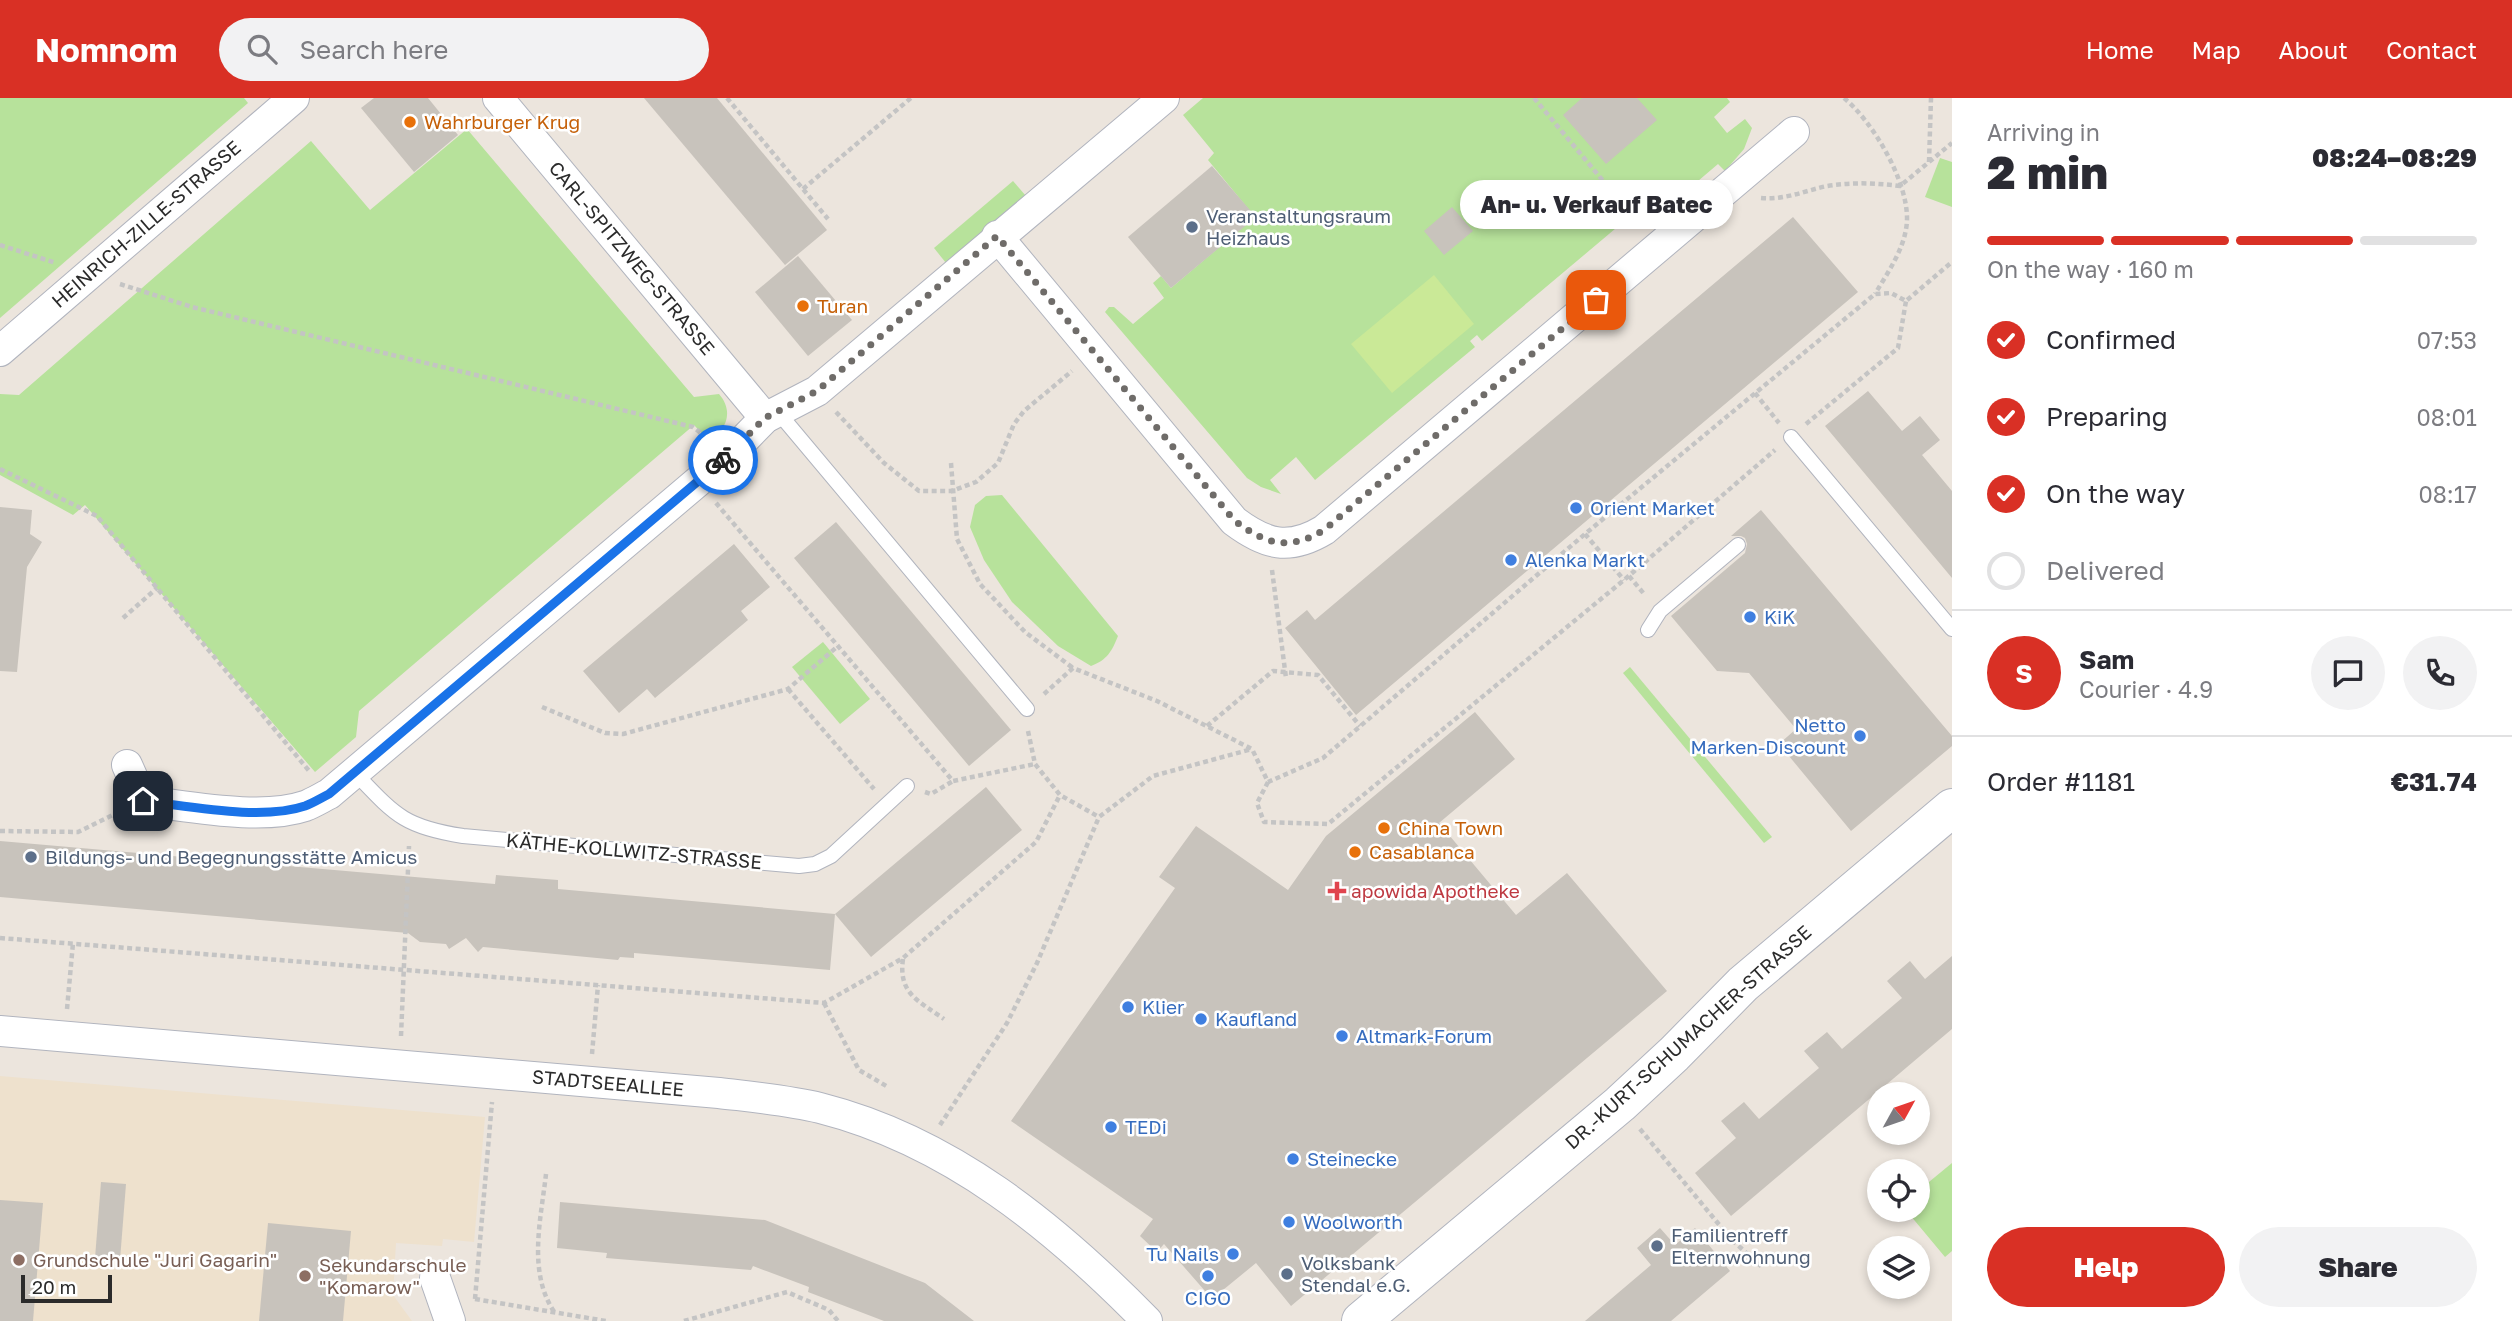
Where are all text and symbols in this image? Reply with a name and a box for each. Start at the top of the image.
search box [219,18,709,81]
text: Nomnom [35,30,177,69]
icon: search [243,30,281,68]
text: Search here [299,34,448,65]
text: Home [2086,35,2154,64]
text: Map [2192,35,2241,64]
text: About [2279,35,2348,64]
text: Contact [2386,35,2477,64]
place label: Wahrburger Krug [424,110,580,133]
marker: Wahrburger Krug [402,114,418,130]
text: Arriving in [1987,118,2100,146]
street label: HEINRICH-ZILLE-STRASSE [46,135,245,312]
text: 08:24–08:29 [2312,142,2477,173]
text: 2 min [1987,144,2108,199]
street label: CARL-SPITZWEG-STRASSE [545,156,720,359]
callout: An- u. Verkauf Batec [1460,181,1732,230]
text: An- u. Verkauf Batec [1481,190,1712,218]
place label: Veranstaltungsraum Heizhaus [1206,204,1391,249]
marker: Veranstaltungsraum Heizhaus [1184,219,1200,235]
text: On the way · 160 m [1987,255,2194,283]
pin [1566,270,1626,330]
icon: bag [1577,281,1615,319]
place label: Turan [817,294,868,317]
marker: Turan [795,298,811,314]
icon: check [1987,321,2025,359]
text: Confirmed [2046,324,2176,355]
text: 07:53 [2417,326,2477,354]
icon: check [1987,398,2025,436]
text: Preparing [2046,401,2168,432]
text: 08:01 [2416,403,2477,431]
courier [688,425,758,495]
icon: bike [704,441,742,479]
icon: check [1987,475,2025,513]
text: On the way [2046,478,2185,509]
text: 08:17 [2418,480,2477,508]
place label: Orient Market [1590,496,1715,519]
marker: Orient Market [1568,500,1584,516]
place label: Alenka Markt [1525,548,1645,571]
marker: Alenka Markt [1503,552,1519,568]
text: Delivered [2046,555,2165,586]
place label: KiK [1764,605,1795,628]
marker: KiK [1742,609,1758,625]
button: chat [2311,636,2385,710]
button: phone [2403,636,2477,710]
text: Sam [2079,644,2134,675]
text: S [2015,658,2033,689]
text: Courier · 4.9 [2079,675,2213,703]
place label: Netto Marken-Discount [1690,713,1846,758]
marker: Netto Marken-Discount [1852,728,1868,744]
text: Order #1181 [1987,766,2135,797]
text: €31.74 [2391,766,2477,797]
pin [113,771,173,831]
icon: home [124,782,162,820]
place label: China Town [1398,816,1503,839]
marker: China Town [1376,820,1392,836]
street label: KÄTHE-KOLLWITZ-STRASSE [505,828,763,873]
place label: Casablanca [1369,840,1475,863]
marker: Casablanca [1347,844,1363,860]
place label: Bildungs- und Begegnungsstätte Amicus [45,845,417,868]
marker: Bildungs- und Begegnungsstätte Amicus [23,849,39,865]
place label: apowida Apotheke [1351,879,1520,902]
marker: apowida Apotheke [1329,883,1345,899]
street label: DR.-KURT-SCHUMACHER-STRASSE [1560,920,1816,1153]
place label: Klier [1142,995,1185,1018]
marker: Klier [1120,999,1136,1015]
place label: Kaufland [1215,1007,1297,1030]
marker: Kaufland [1193,1011,1209,1027]
place label: Altmark-Forum [1356,1024,1492,1047]
marker: Altmark-Forum [1334,1028,1350,1044]
street label: STADTSEEALLEE [531,1064,685,1101]
north arrow [1867,1082,1930,1144]
map controls [1867,1082,1930,1299]
place label: TEDi [1125,1115,1167,1138]
marker: TEDi [1103,1119,1119,1135]
place label: Steinecke [1307,1147,1397,1170]
marker: Steinecke [1285,1151,1301,1167]
button: locate [1867,1159,1930,1222]
place label: Woolworth [1303,1210,1403,1233]
marker: Woolworth [1281,1214,1297,1230]
place label: Familientreff Elternwohnung [1671,1223,1811,1268]
button: Help [1987,1227,2225,1307]
button: Share [2239,1227,2477,1307]
button: layers [1867,1236,1930,1299]
marker: Familientreff Elternwohnung [1649,1238,1665,1254]
place label: Tu Nails [1146,1242,1219,1265]
marker: Tu Nails [1225,1246,1241,1262]
place label: Grundschule "Juri Gagarin" [33,1248,277,1271]
place label: Volksbank Stendal e.G. [1301,1251,1411,1296]
marker: Grundschule "Juri Gagarin" [11,1252,27,1268]
place label: Sekundarschule "Komarow" [319,1253,466,1298]
marker: Volksbank Stendal e.G. [1279,1266,1295,1282]
marker: Sekundarschule "Komarow" [297,1268,313,1284]
marker: CIGO [1200,1268,1216,1284]
scale bar [21,1272,112,1304]
text: 20 m [32,1275,76,1298]
place label: CIGO [1185,1286,1231,1309]

